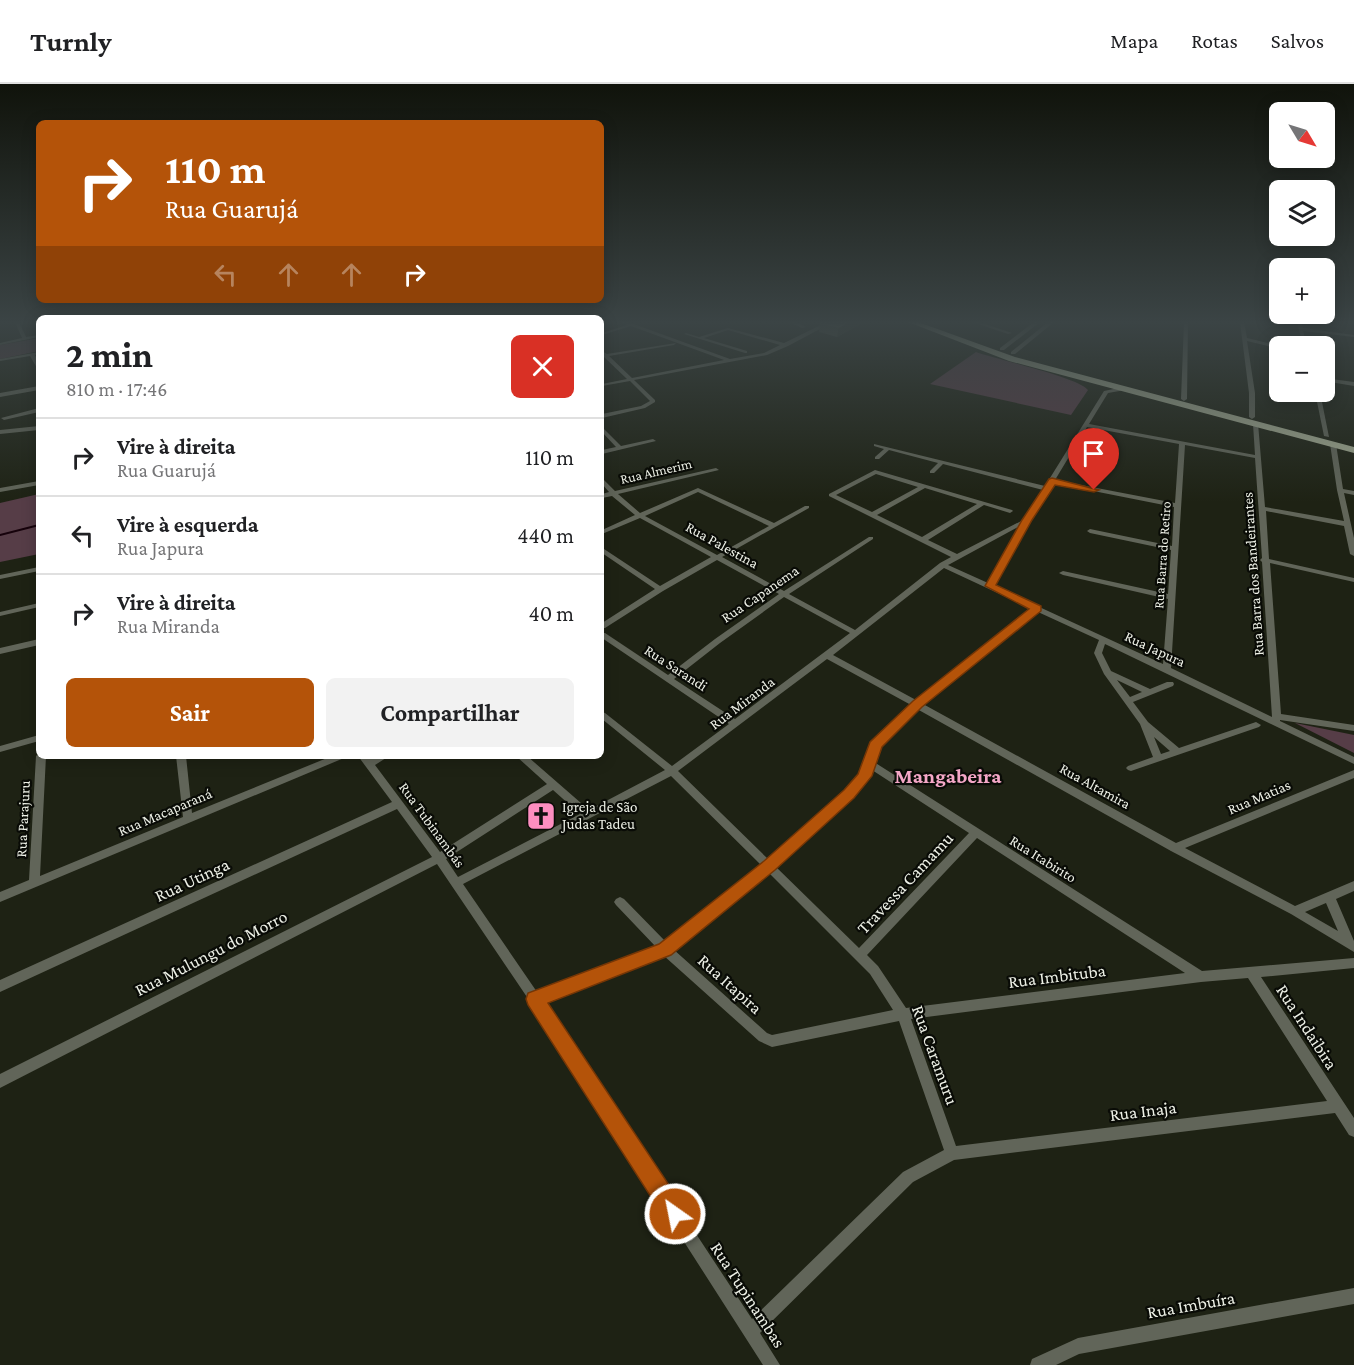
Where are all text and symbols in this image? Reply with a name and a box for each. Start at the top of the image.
text: Turnly [30,26,112,57]
text: Mapa [1110,29,1158,53]
text: Rotas [1191,29,1238,53]
text: Salvos [1271,29,1324,53]
north arrow [1269,102,1335,168]
map controls [1269,102,1335,402]
icon: right [66,144,144,222]
text: 110 m [165,145,266,192]
button: layers [1269,180,1335,246]
text: Rua Guarujá [165,194,299,224]
icon: left [209,258,242,291]
icon: ahead [272,258,305,291]
icon: ahead [335,258,368,291]
icon: right [398,258,431,291]
button: + [1269,258,1335,324]
text: 2 min [66,335,153,375]
button: close [511,335,574,398]
button: − [1269,336,1335,402]
text: 810 m · 17:46 [66,378,167,400]
pin [1068,428,1119,490]
text: Vire à direita [117,434,236,459]
icon: arrive [1077,437,1110,470]
icon: right [66,441,99,474]
text: 110 m [525,445,574,470]
street label: Rua Almerim [619,455,693,487]
text: Rua Guarujá [117,459,216,481]
street label: Rua Barra dos Bandeirantes [1239,491,1267,656]
street label: Rua Barra do Retiro [1150,501,1174,609]
text: Vire à esquerda [117,512,258,537]
icon: left [66,519,99,552]
street label: Rua Palestina [683,519,761,572]
text: 440 m [517,523,574,548]
text: Rua Japura [117,537,204,559]
street label: Rua Capanema [718,562,802,627]
text: Vire à direita [117,590,236,615]
icon: right [66,597,99,630]
text: 40 m [529,601,574,626]
text: Rua Miranda [117,615,220,637]
street label: Rua Japura [1122,628,1188,671]
street label: Rua Sarandi [642,642,710,694]
street label: Rua Miranda [706,673,778,733]
button: Sair [66,678,314,747]
button: Compartilhar [326,678,574,747]
street label: Rua Altamira [1057,760,1133,812]
district label: Mangabeira [895,764,1002,788]
street label: Rua Matias [1225,777,1293,817]
street label: Rua Tubinambás [396,779,468,871]
street label: Rua Parajuru [13,780,34,858]
street label: Rua Macaparaná [116,785,215,840]
place label: Igreja de São Judas Tadeu [560,799,638,833]
church icon: Igreja de São Judas Tadeu [525,800,557,832]
street label: Travessa Camamu [853,828,958,938]
street label: Rua Itabirito [1007,832,1079,886]
street label: Rua Utinga [152,854,232,906]
street label: Rua Mulungu do Morro [132,906,290,1000]
street label: Rua Itapira [694,950,766,1018]
street label: Rua Imbituba [1007,960,1107,992]
street label: Rua Indaibira [1272,981,1342,1073]
street label: Rua Caramuru [908,1003,962,1108]
street label: Rua Inaja [1108,1097,1178,1126]
position arrow [643,1182,707,1246]
street label: Rua Tupinambas [707,1239,789,1351]
street label: Rua Imbuíra [1146,1287,1236,1323]

